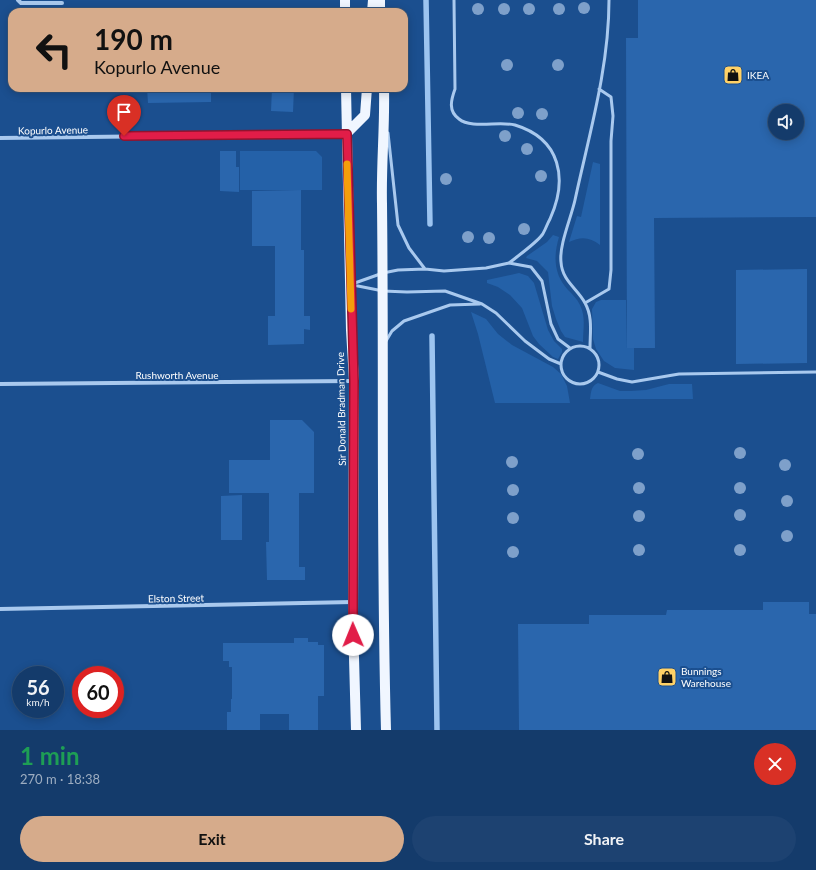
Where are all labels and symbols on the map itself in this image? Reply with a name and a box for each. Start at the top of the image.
shop icon: IKEA [722,64,744,86]
place label: IKEA [747,69,769,81]
pin [107,95,141,136]
street label: Kopurlo Avenue [18,123,88,137]
street label: Sir Donald Bradman Drive [334,352,348,466]
street label: Rushworth Avenue [135,369,219,381]
street label: Elston Street [148,592,205,604]
position arrow [332,614,374,656]
place label: Bunnings Warehouse [681,665,731,689]
speed limit sign: 60 [72,666,124,718]
shop icon: Bunnings Warehouse [656,666,678,688]

